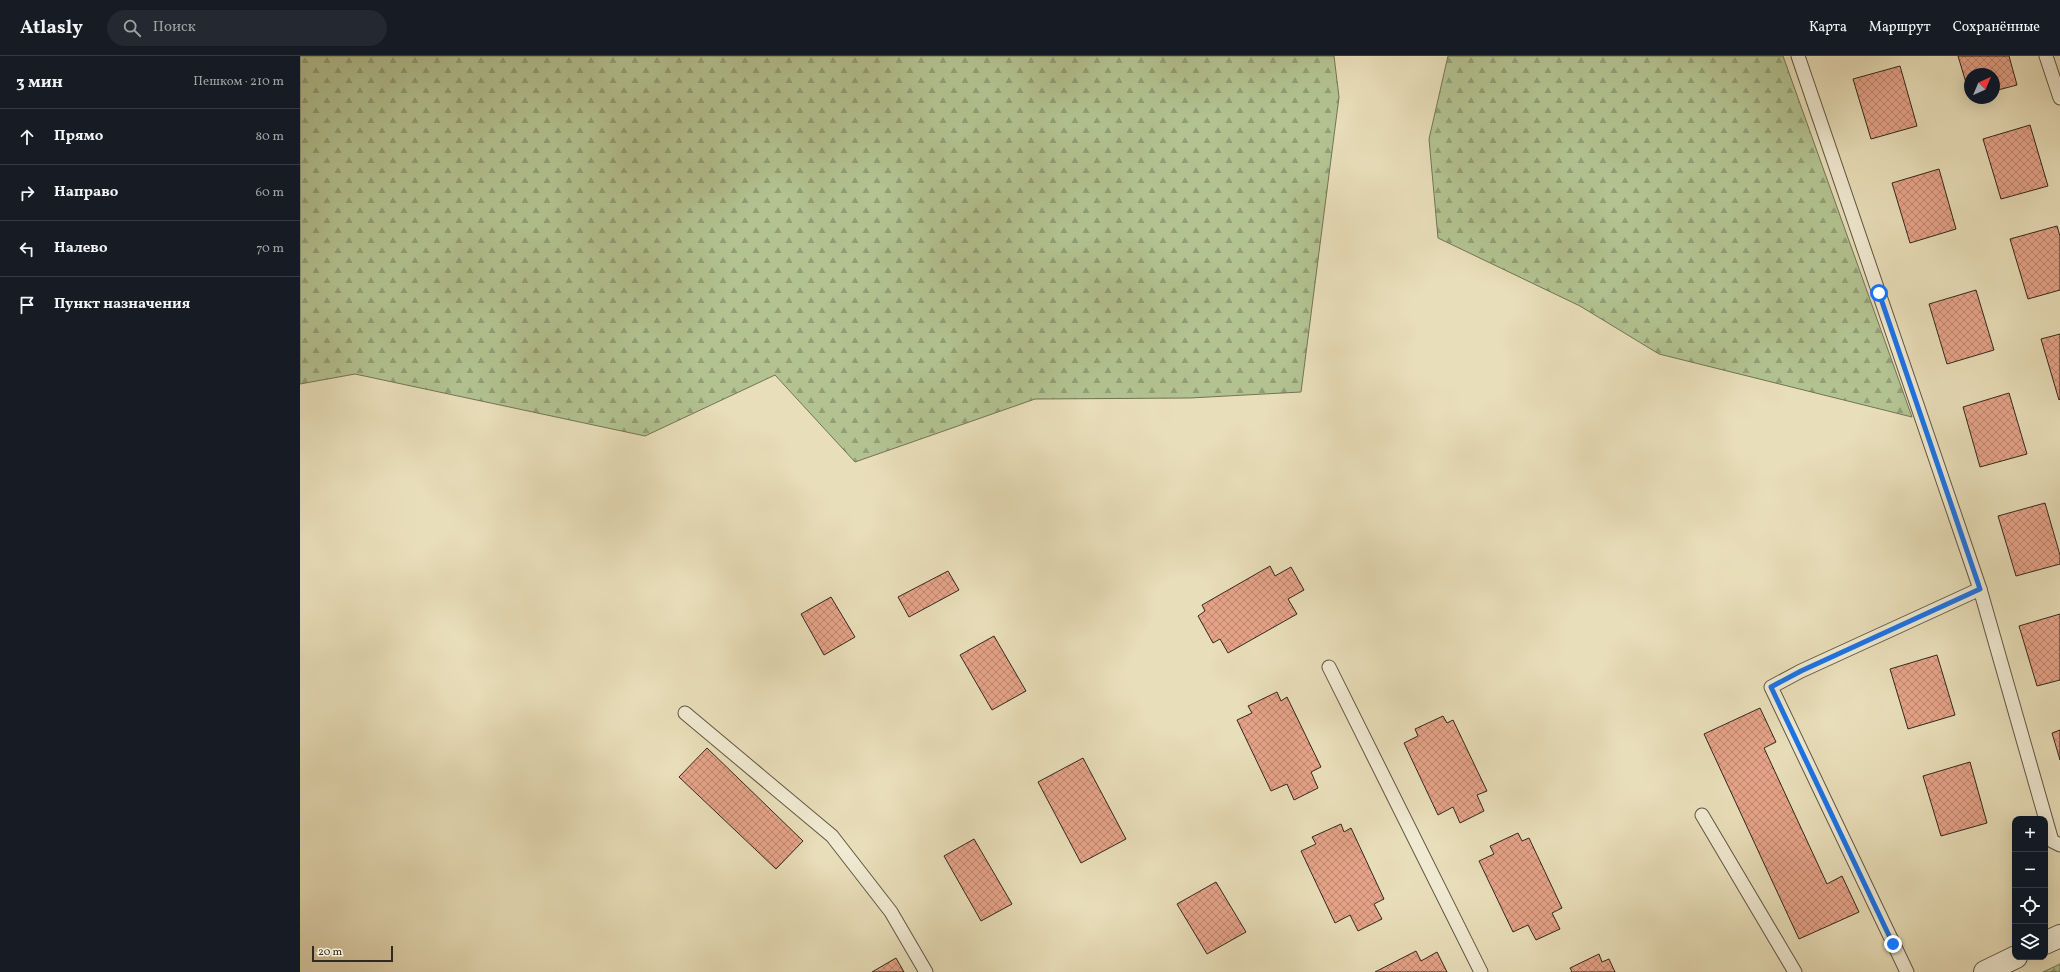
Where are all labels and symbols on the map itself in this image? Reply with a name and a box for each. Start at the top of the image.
north arrow [1964,68,2000,104]
route start [1870,284,1888,302]
route end [1884,935,1902,953]
scale bar [312,944,393,963]

